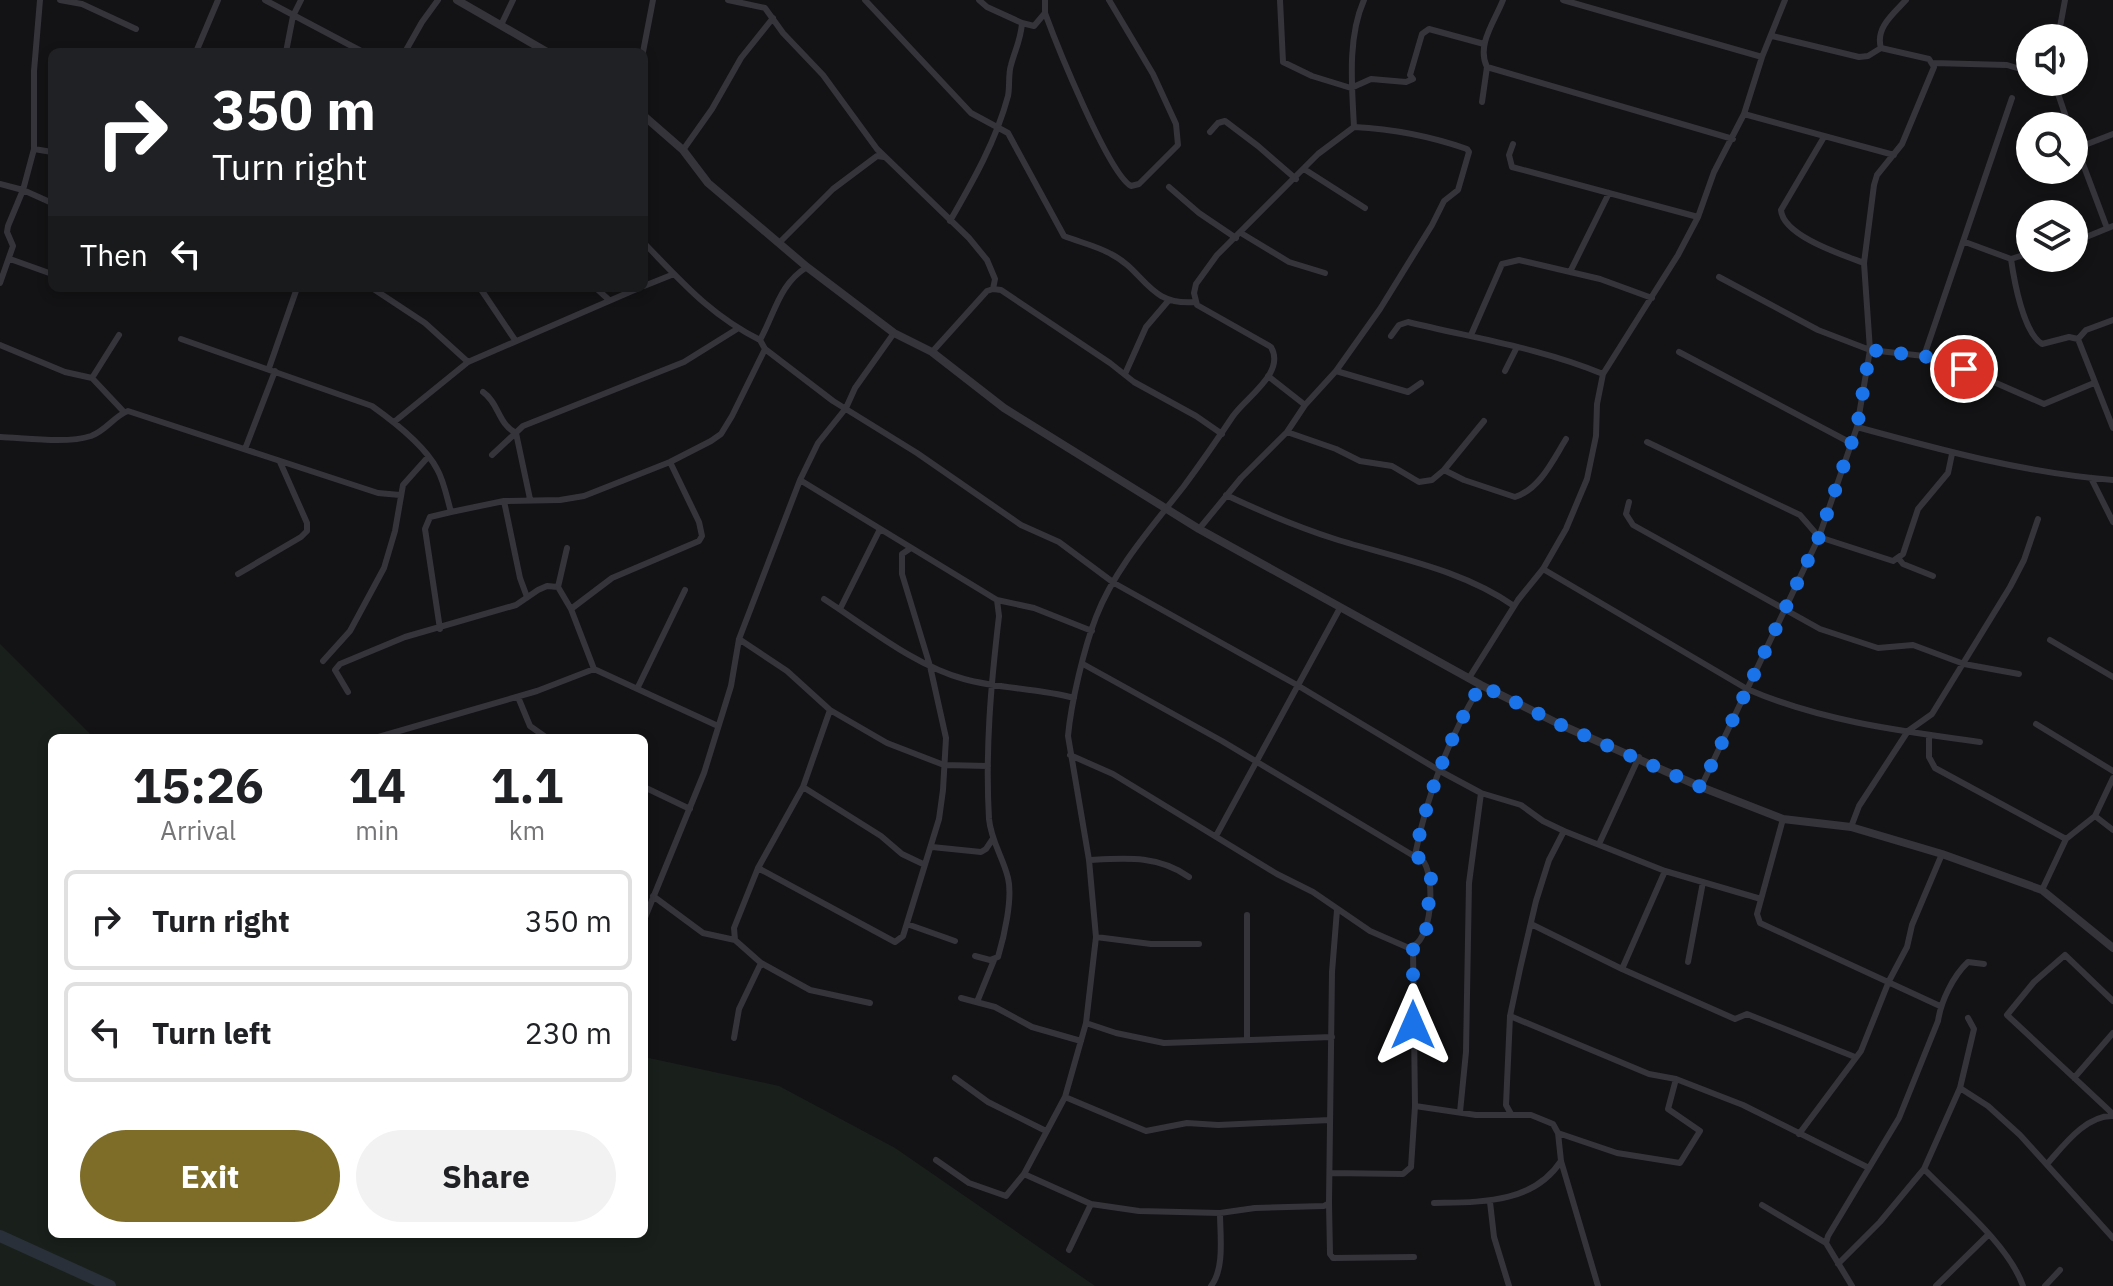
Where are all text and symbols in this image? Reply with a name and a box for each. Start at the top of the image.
map controls [2016,24,2088,272]
button: sound [2016,24,2088,96]
text: 350 m [212,73,376,145]
icon: right [80,80,184,184]
button: search [2016,112,2088,184]
text: Turn right [212,143,368,190]
button: layers [2016,200,2088,272]
icon: left [164,232,208,276]
text: Then [80,235,148,274]
pin [1930,335,1998,403]
icon: arrive [1942,347,1986,391]
text: 15:26 [133,754,264,816]
text: 14 [348,754,406,816]
text: 1.1 [491,754,563,816]
text: Arrival [160,813,236,847]
text: min [355,813,399,847]
text: km [509,813,545,847]
icon: right [84,898,128,942]
text: Turn right [152,901,290,940]
text: 350 m [525,901,612,940]
position arrow [1371,983,1455,1067]
icon: left [84,1010,128,1054]
text: Turn left [152,1013,271,1052]
text: 230 m [525,1013,612,1052]
button: Exit [80,1130,340,1222]
button: Share [356,1130,616,1222]

